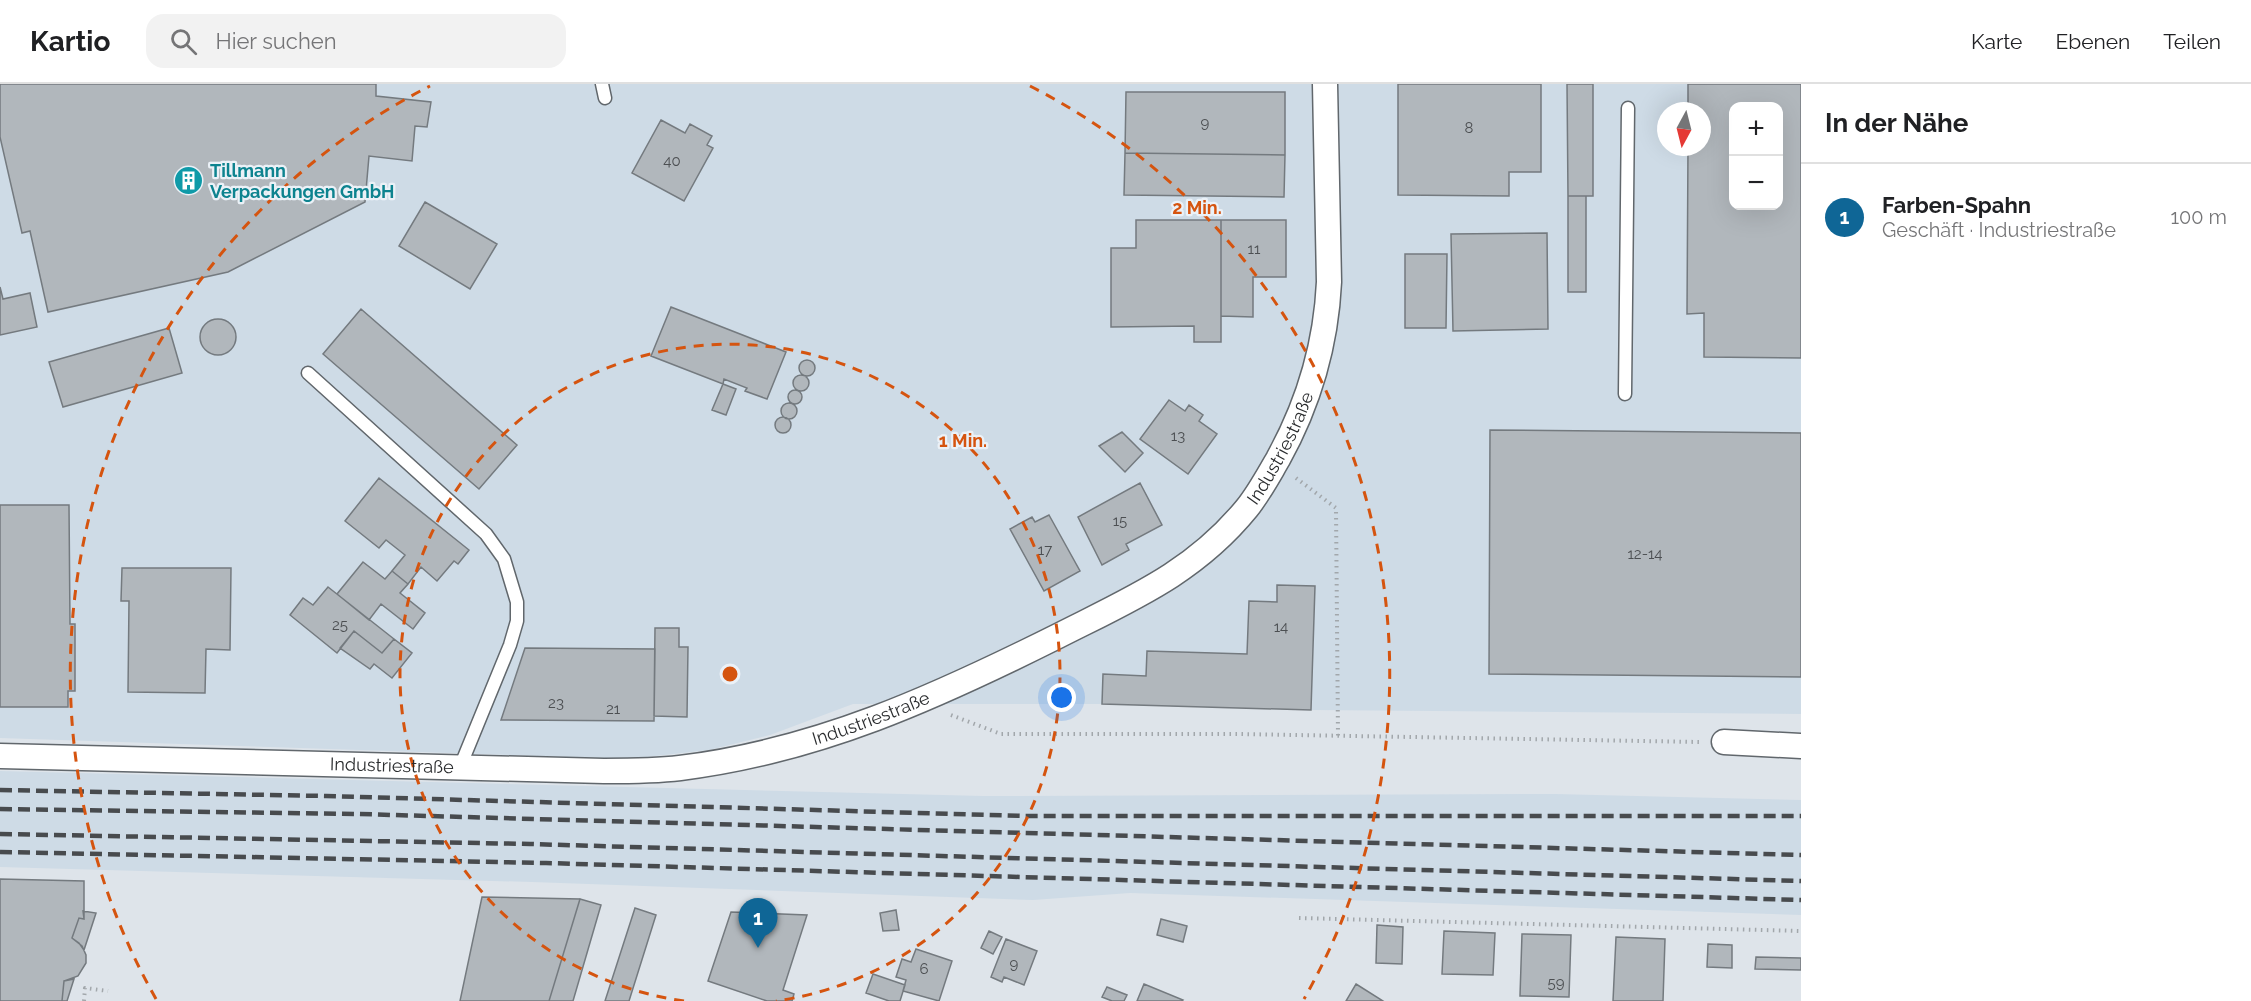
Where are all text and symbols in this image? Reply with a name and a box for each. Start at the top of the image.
search box [146,14,566,68]
text: Kartio [30,25,110,58]
icon: search [167,25,200,58]
text: Hier suchen [215,28,337,54]
text: Karte [1971,29,2022,54]
text: Ebenen [2055,29,2130,54]
text: Teilen [2163,29,2221,54]
north arrow [1657,102,1711,156]
map controls [1729,102,1783,210]
button: + [1729,102,1783,156]
text: In der Nähe [1825,108,1968,138]
house number: 9 [1201,114,1210,132]
house number: 8 [1465,119,1474,137]
house number: 40 [663,152,681,170]
button: − [1729,156,1783,210]
place label: Tillmann Verpackungen GmbH [210,160,394,202]
building icon: Tillmann Verpackungen GmbH [173,165,205,197]
text: Farben-Spahn [1882,192,2031,218]
text: 2 Min. [1172,197,1222,218]
text: 1 [1840,205,1849,229]
text: 100 m [2170,205,2227,229]
text: Geschäft · Industriestraße [1882,218,2116,242]
house number: 11 [1248,240,1261,258]
street label: Industriestraße [1242,389,1317,508]
house number: 13 [1171,427,1185,445]
text: 1 Min. [939,430,987,451]
house number: 15 [1113,512,1127,530]
house number: 17 [1038,541,1052,559]
house number: 12-14 [1627,545,1663,563]
house number: 25 [332,616,348,634]
house number: 14 [1274,618,1288,636]
centre of rings [720,664,740,684]
your location [1047,683,1076,712]
street label: Industriestraße [810,687,933,749]
house number: 23 [548,694,564,712]
house number: 21 [606,700,621,718]
street label: Industriestraße [330,753,454,777]
pin: 1 [738,898,777,948]
house number: 9 [1010,955,1019,973]
house number: 6 [919,960,929,978]
house number: 59 [1548,974,1565,992]

